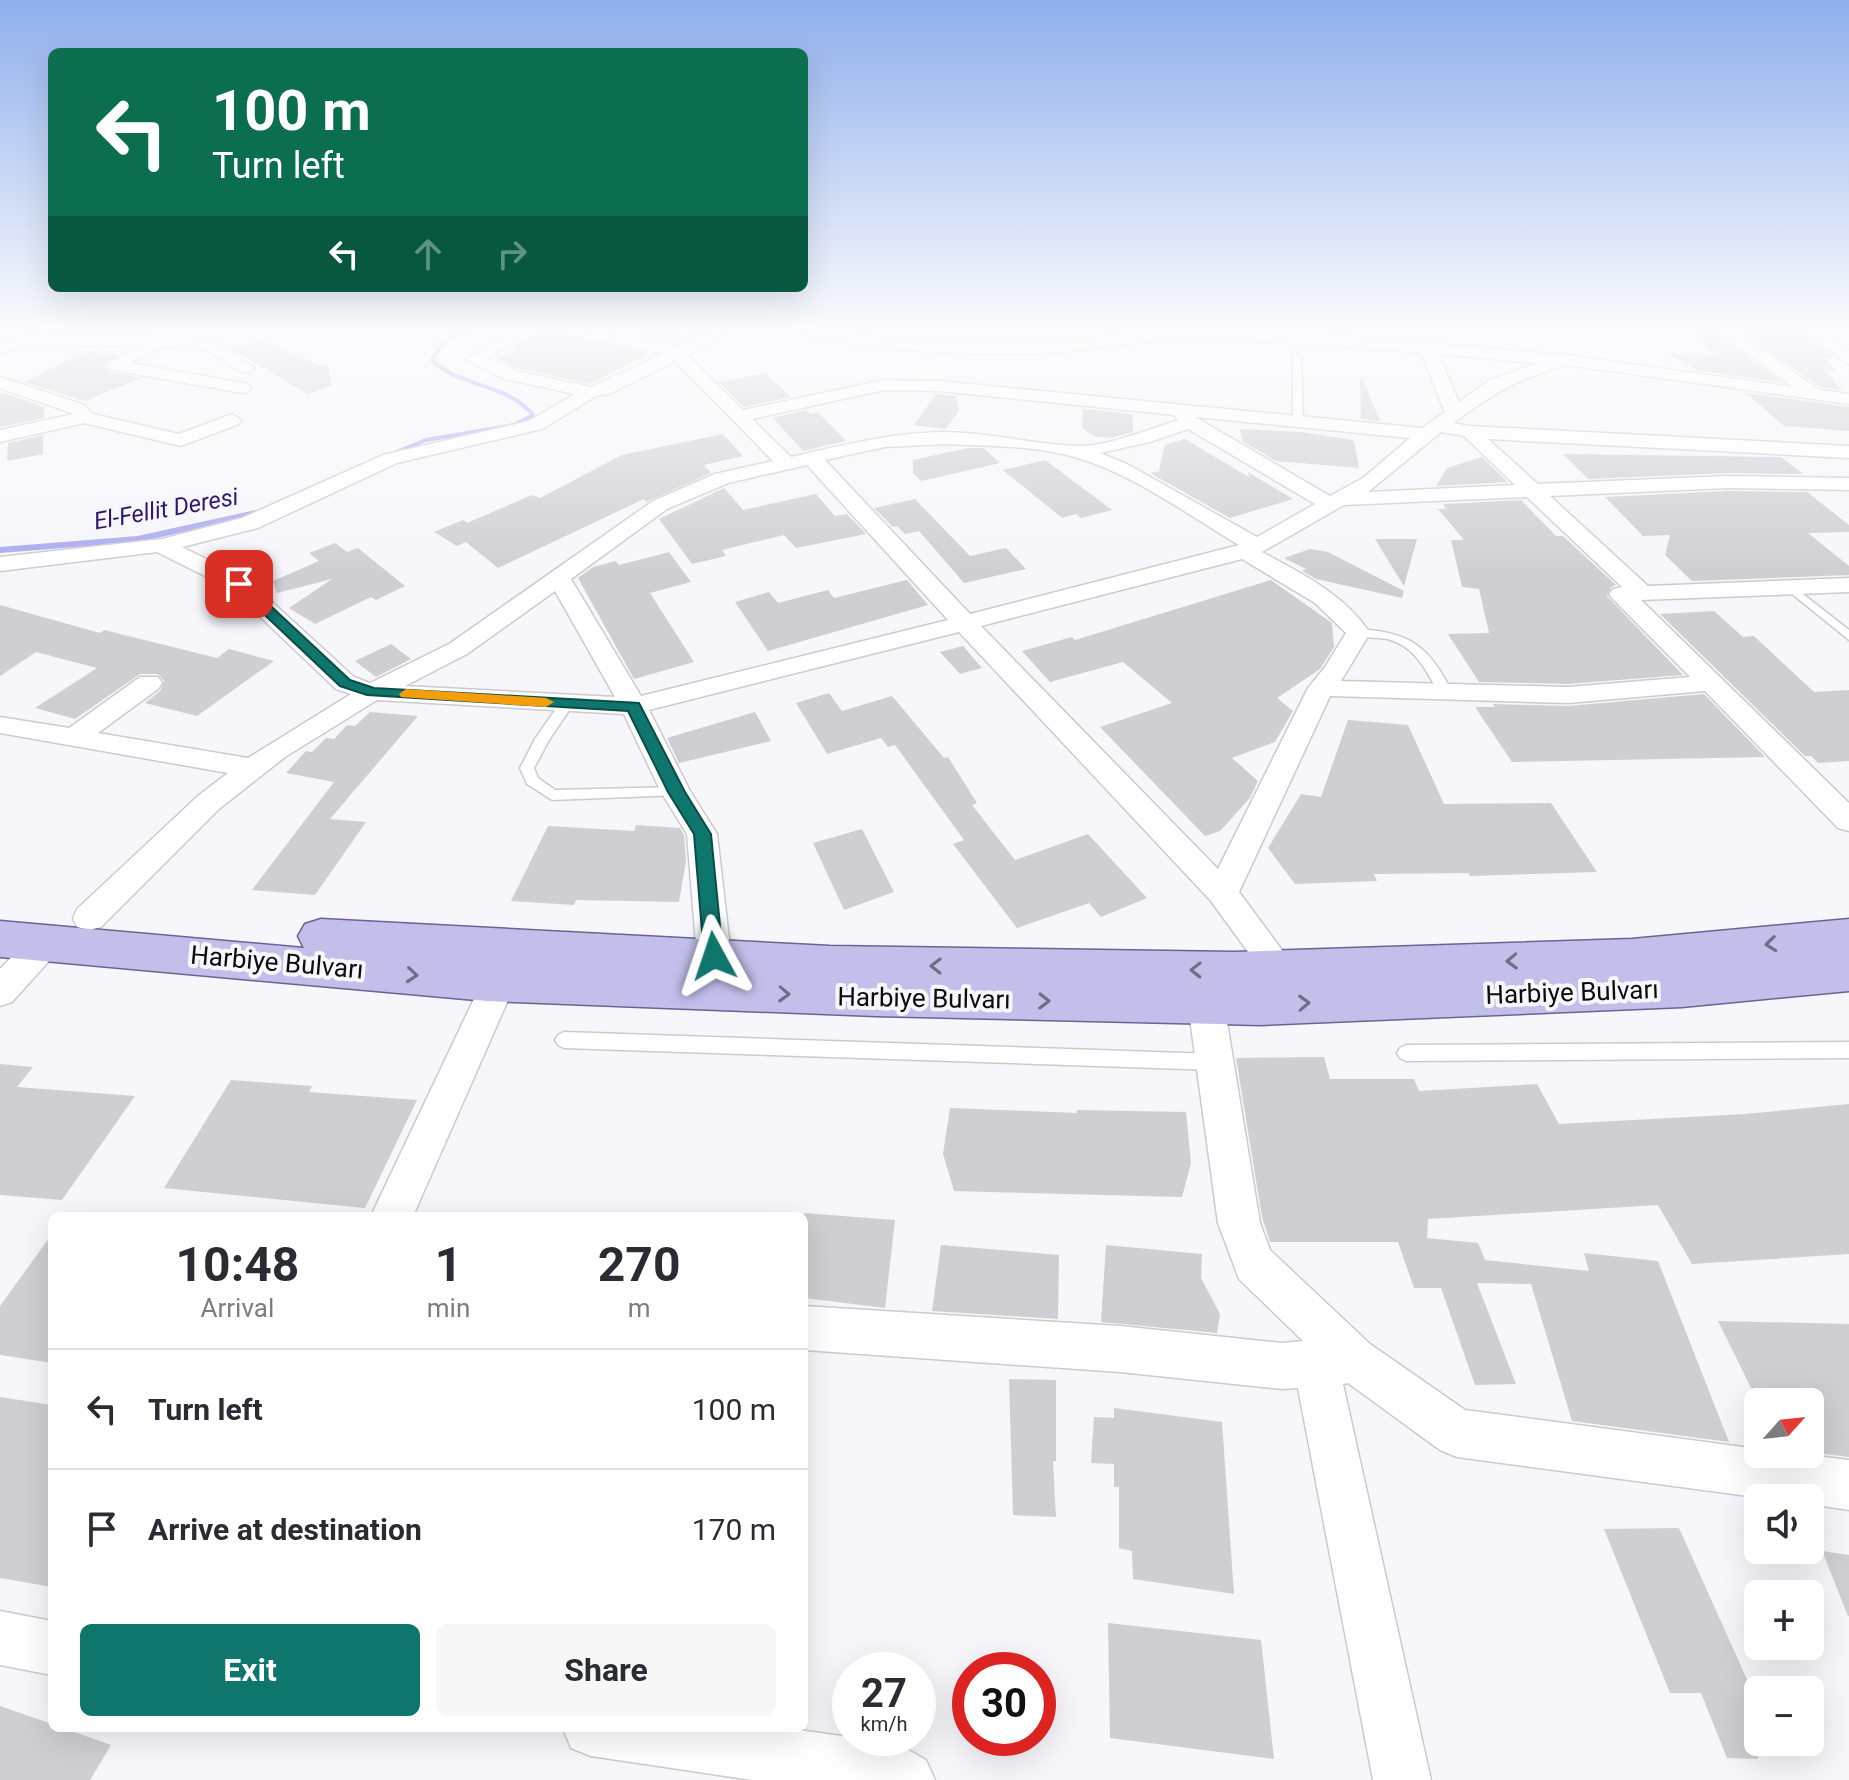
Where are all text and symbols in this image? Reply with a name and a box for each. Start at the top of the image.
text: 100 m [212,78,371,144]
icon: left [80,80,184,184]
text: Turn left [212,145,345,187]
icon: left [322,232,366,276]
icon: ahead [406,232,450,276]
icon: right [490,232,534,276]
water label: El-Fellit Deresi [92,482,241,535]
pin [205,550,273,618]
icon: arrive [217,562,261,606]
position arrow [672,914,756,998]
one-way arrow [1764,935,1777,952]
street label: Harbiye Bulvarı [189,939,365,985]
one-way arrow [1505,953,1518,970]
one-way arrow [929,957,942,974]
one-way arrow [1189,961,1202,978]
one-way arrow [406,966,419,983]
street label: Harbiye Bulvarı [1485,974,1659,1010]
street label: Harbiye Bulvarı [837,981,1011,1015]
one-way arrow [778,985,791,1002]
one-way arrow [1038,992,1051,1009]
one-way arrow [1298,995,1311,1012]
text: 10:48 [176,1236,299,1293]
text: 1 [435,1236,462,1293]
text: 270 [598,1236,680,1293]
text: Arrival [201,1293,274,1323]
text: min [427,1293,470,1323]
text: m [628,1293,651,1323]
icon: left [80,1387,124,1431]
north arrow [1744,1388,1824,1468]
map controls [1744,1388,1824,1756]
text: Turn left [148,1392,263,1427]
text: 100 m [692,1392,776,1427]
button: sound [1744,1484,1824,1564]
icon: arrive [80,1507,124,1551]
text: Arrive at destination [148,1512,422,1547]
text: 170 m [692,1512,776,1547]
button: + [1744,1580,1824,1660]
button: Exit [80,1624,420,1716]
button: Share [436,1624,776,1716]
speed limit sign: 30 [952,1652,1056,1756]
text: 27 [861,1670,907,1717]
button: − [1744,1676,1824,1756]
text: km/h [861,1712,907,1736]

